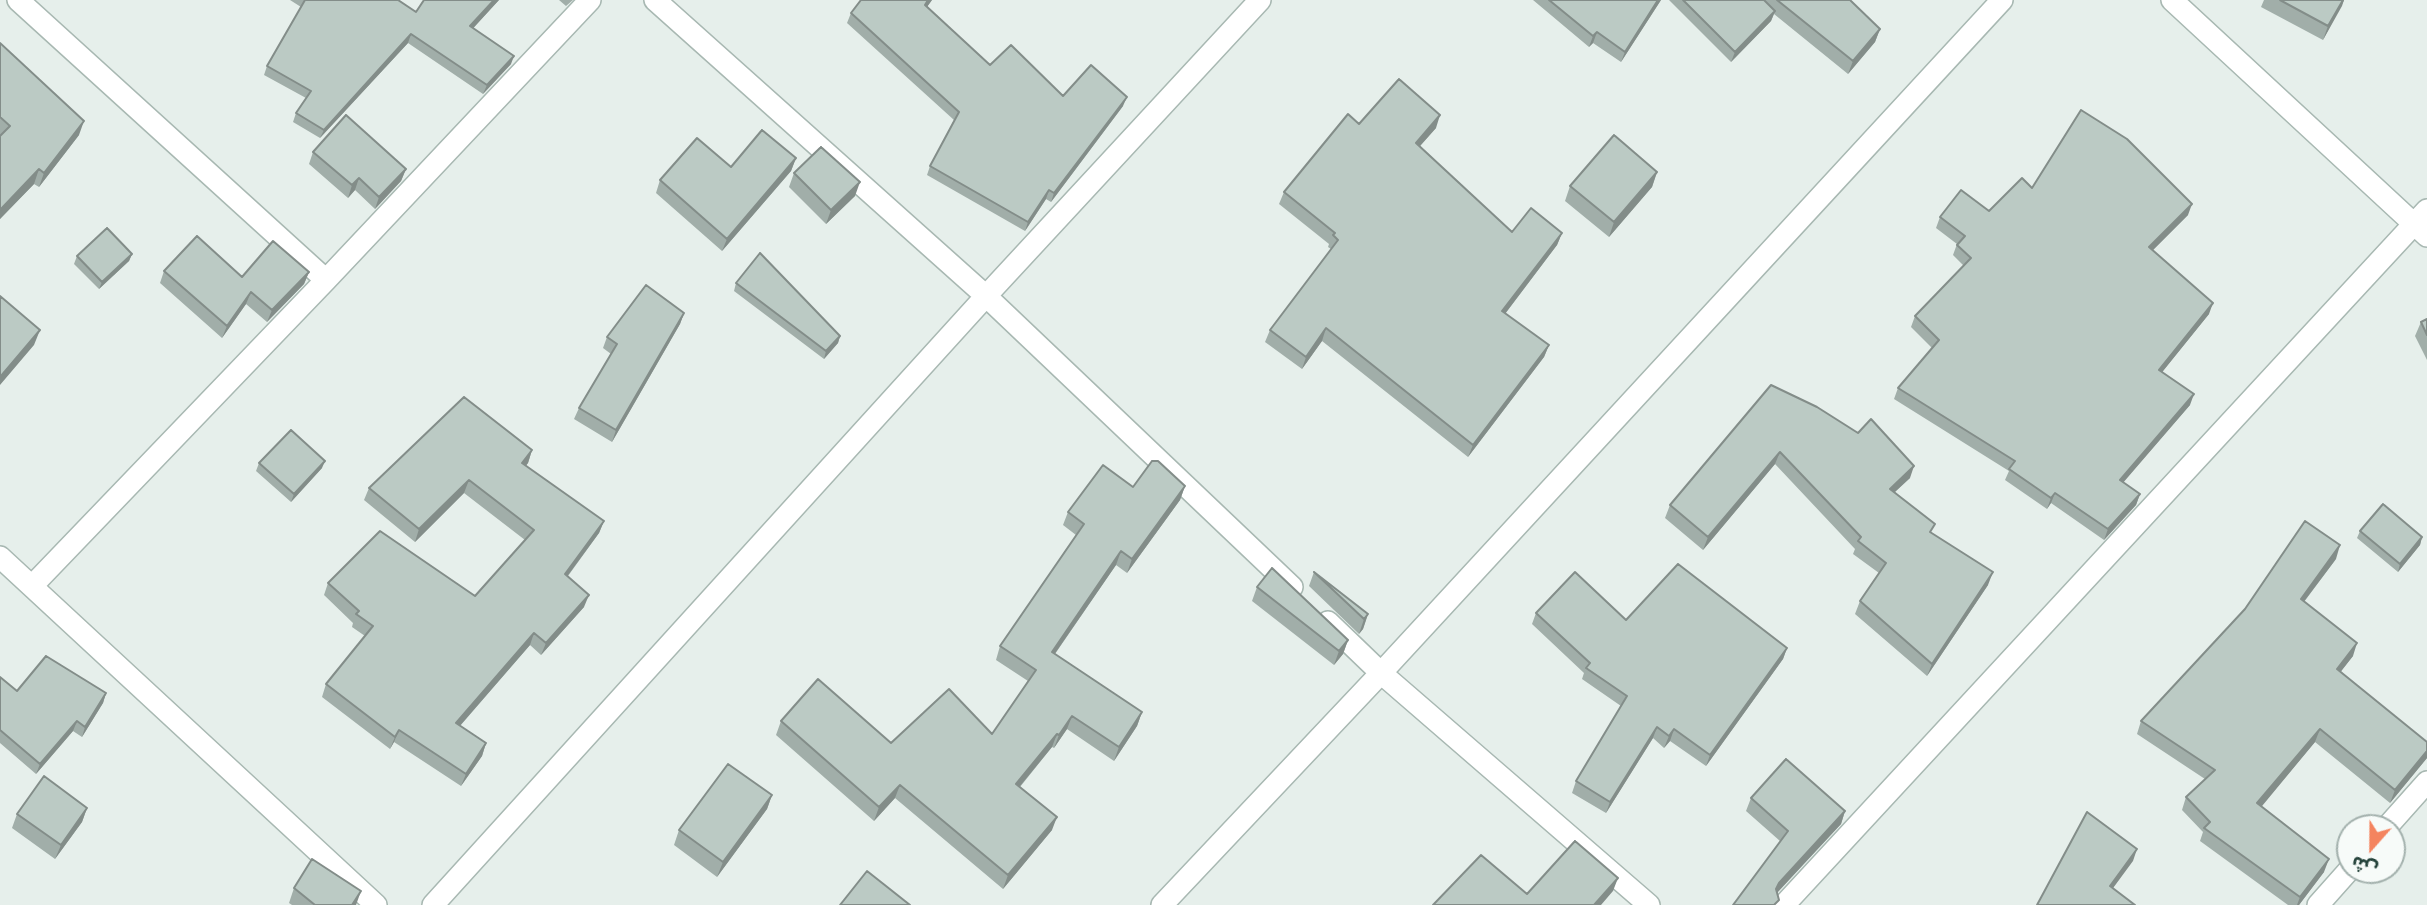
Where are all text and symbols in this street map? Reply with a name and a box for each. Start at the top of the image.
north arrow [2336,814,2406,884]
text: ش [2347,850,2381,884]

